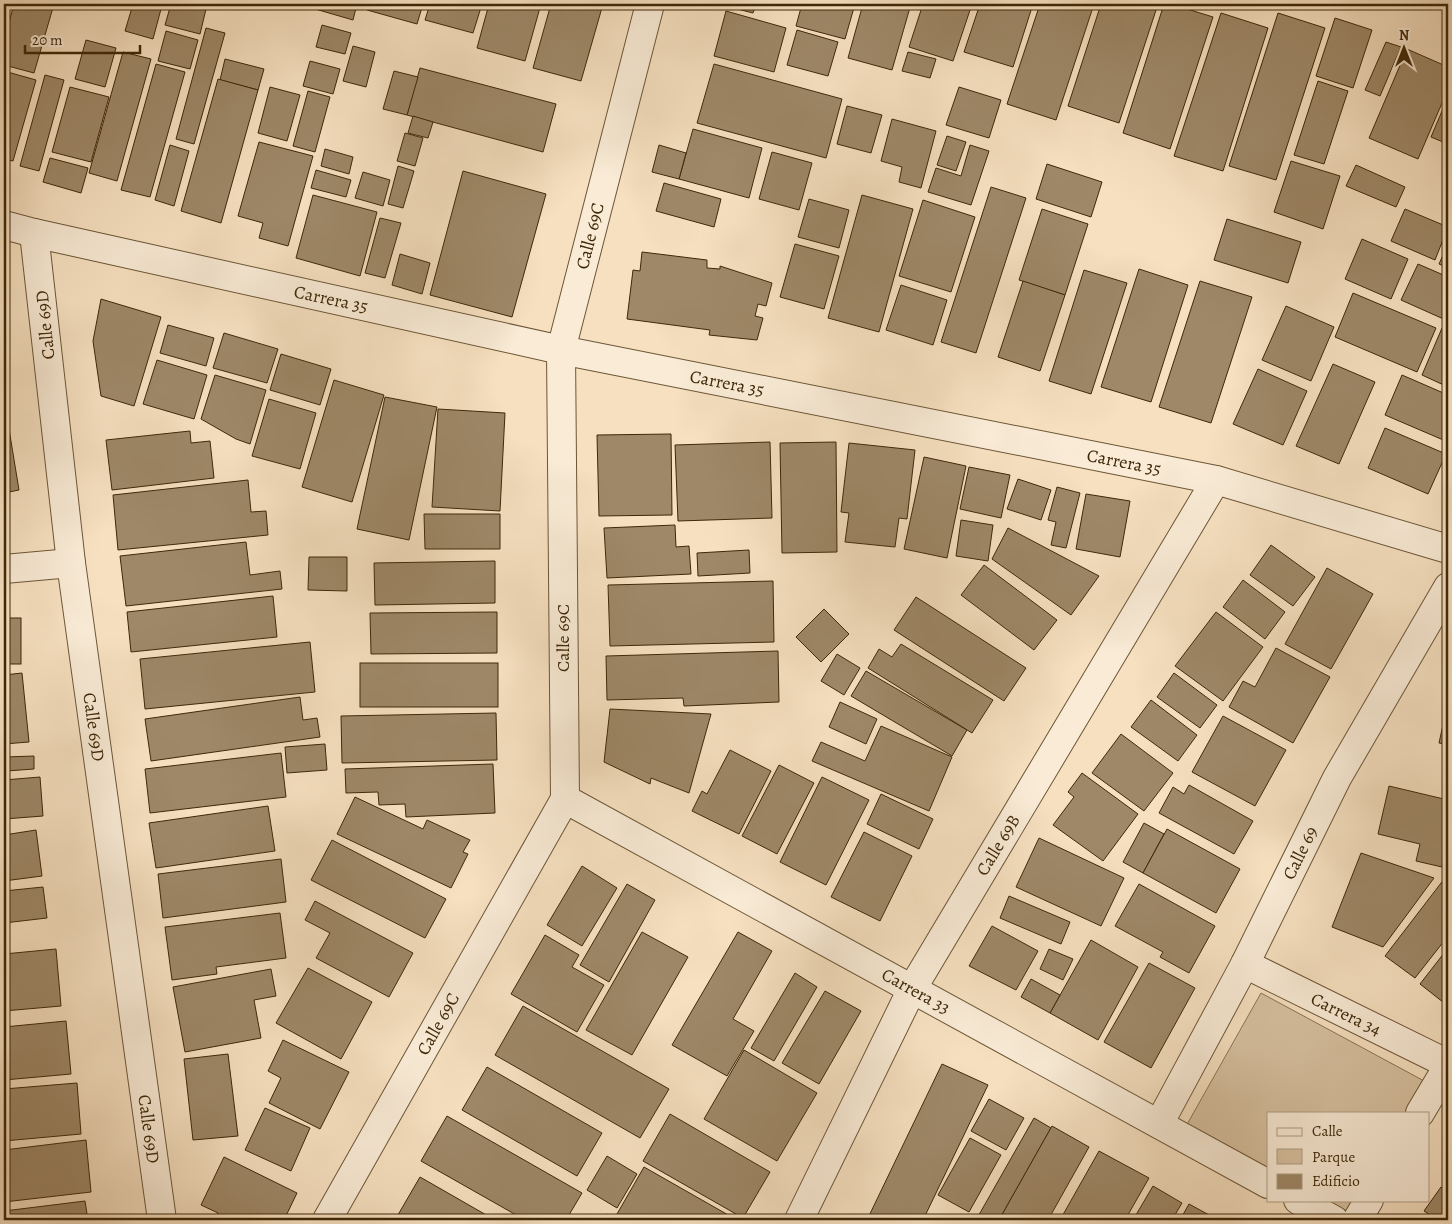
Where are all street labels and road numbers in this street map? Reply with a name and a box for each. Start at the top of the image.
street label: Calle 69C [570,200,610,272]
street label: Carrera 35 [292,279,370,319]
street label: Calle 69D [29,289,61,361]
street label: Carrera 35 [688,364,766,402]
street label: Carrera 35 [1085,443,1163,481]
street label: Calle 69C [551,604,575,672]
street label: Calle 69D [77,691,111,763]
street label: Calle 69B [970,810,1026,880]
street label: Calle 69 [1277,822,1323,884]
street label: Carrera 33 [877,962,955,1020]
street label: Carrera 34 [1307,987,1385,1041]
street label: Calle 69C [411,989,465,1059]
street label: Calle 69D [132,1093,166,1165]

